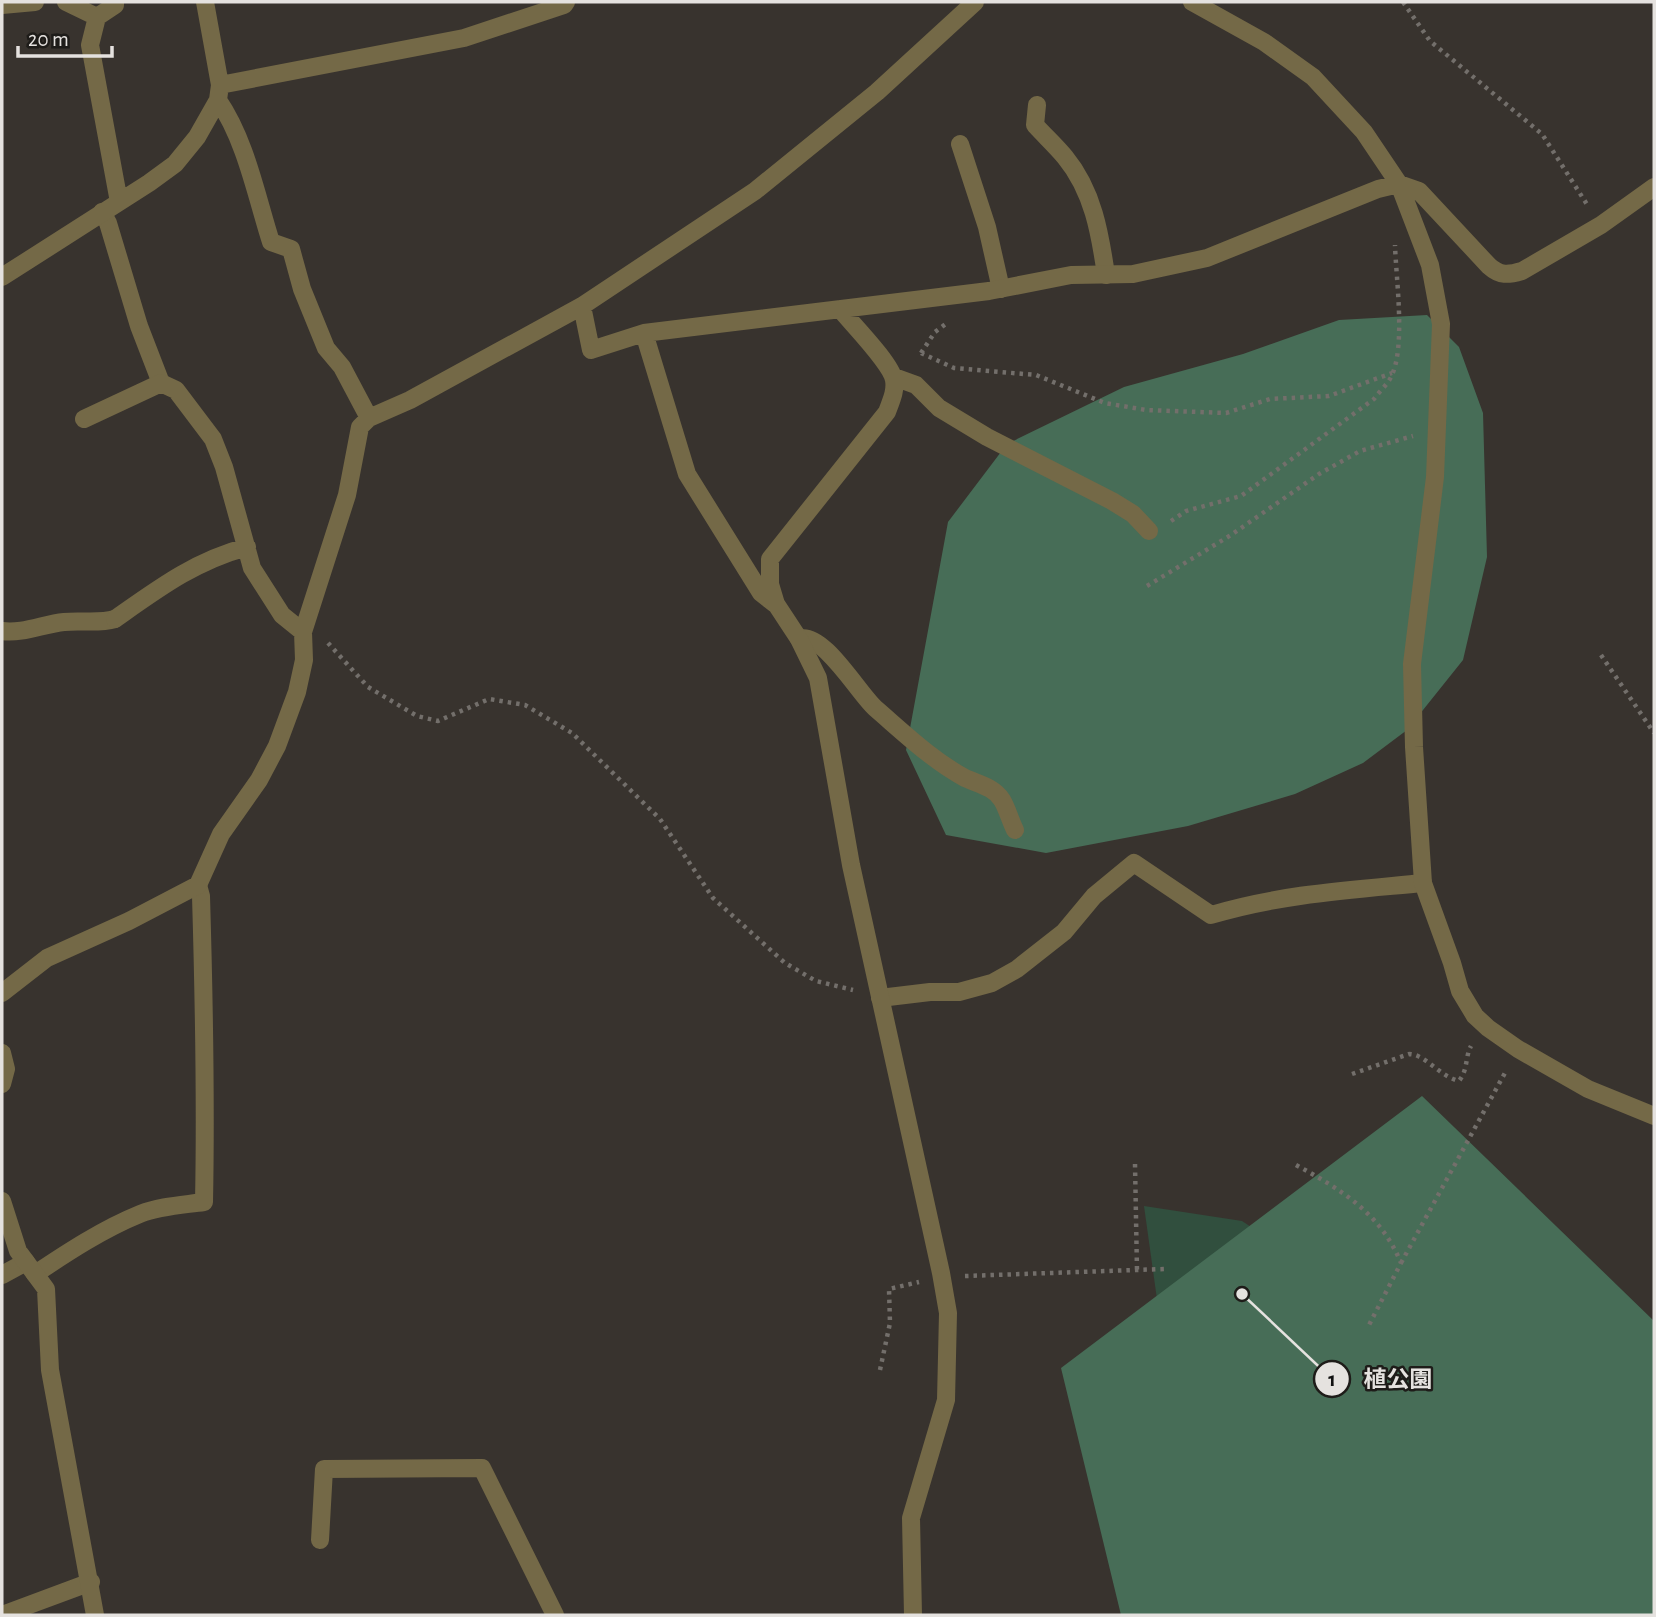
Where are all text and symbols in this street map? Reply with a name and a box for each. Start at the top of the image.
scale bar [18,14,112,58]
text: 20 m [28,29,69,50]
callout: 植公園 [1314,1357,1446,1401]
text: 植公園 [1364,1367,1433,1392]
text: 1 [1328,1369,1336,1390]

